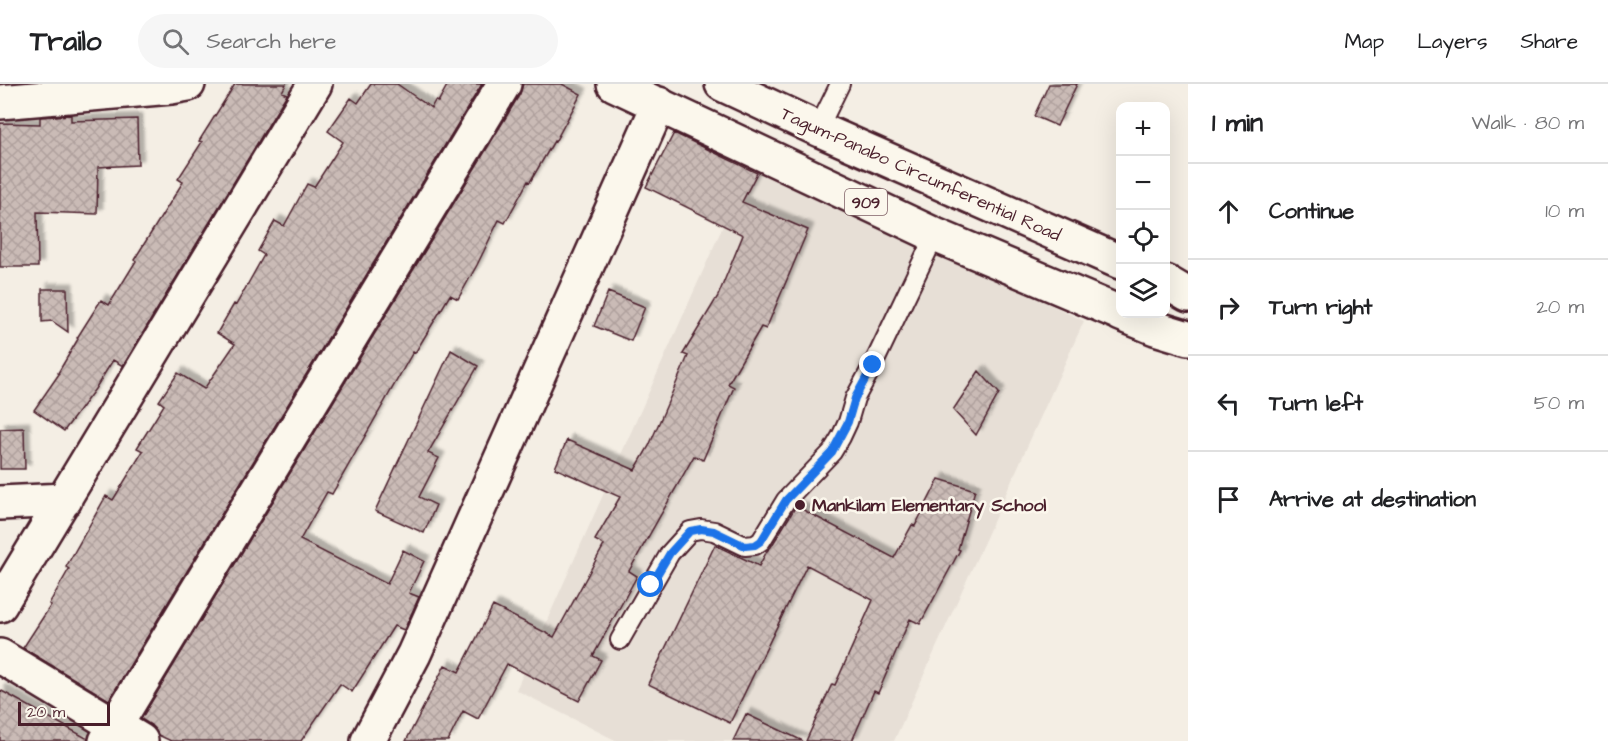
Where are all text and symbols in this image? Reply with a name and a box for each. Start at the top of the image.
search box [138,14,558,68]
text: Trailo [30,22,102,61]
icon: search [159,25,192,58]
text: Search here [207,26,336,57]
text: Map [1344,27,1384,56]
text: Layers [1417,27,1487,56]
text: Share [1520,27,1578,56]
street label: Tagum-Panabo Circumferential Road [776,101,1065,249]
map controls [1116,102,1170,318]
button: + [1116,102,1170,156]
text: 1 min [1212,105,1263,141]
text: Walk · 80 m [1472,109,1584,137]
button: − [1116,156,1170,210]
road number: 909 [845,189,887,215]
icon: ahead [1212,195,1245,228]
text: Continue [1269,196,1354,227]
text: 10 m [1545,197,1584,225]
button: locate [1116,210,1170,264]
button: layers [1116,264,1170,318]
icon: right [1212,291,1245,324]
text: Turn right [1269,292,1372,323]
text: 20 m [1536,293,1584,321]
route end [859,351,885,377]
icon: left [1212,387,1245,420]
text: Turn left [1269,388,1363,419]
text: 50 m [1534,389,1584,417]
icon: arrive [1212,483,1245,516]
text: Arrive at destination [1269,484,1476,515]
place label: Mankilam Elementary School [812,493,1047,519]
marker: Mankilam Elementary School [793,498,807,512]
route start [637,571,663,597]
scale bar [18,699,110,726]
text: 20 m [27,701,65,723]

